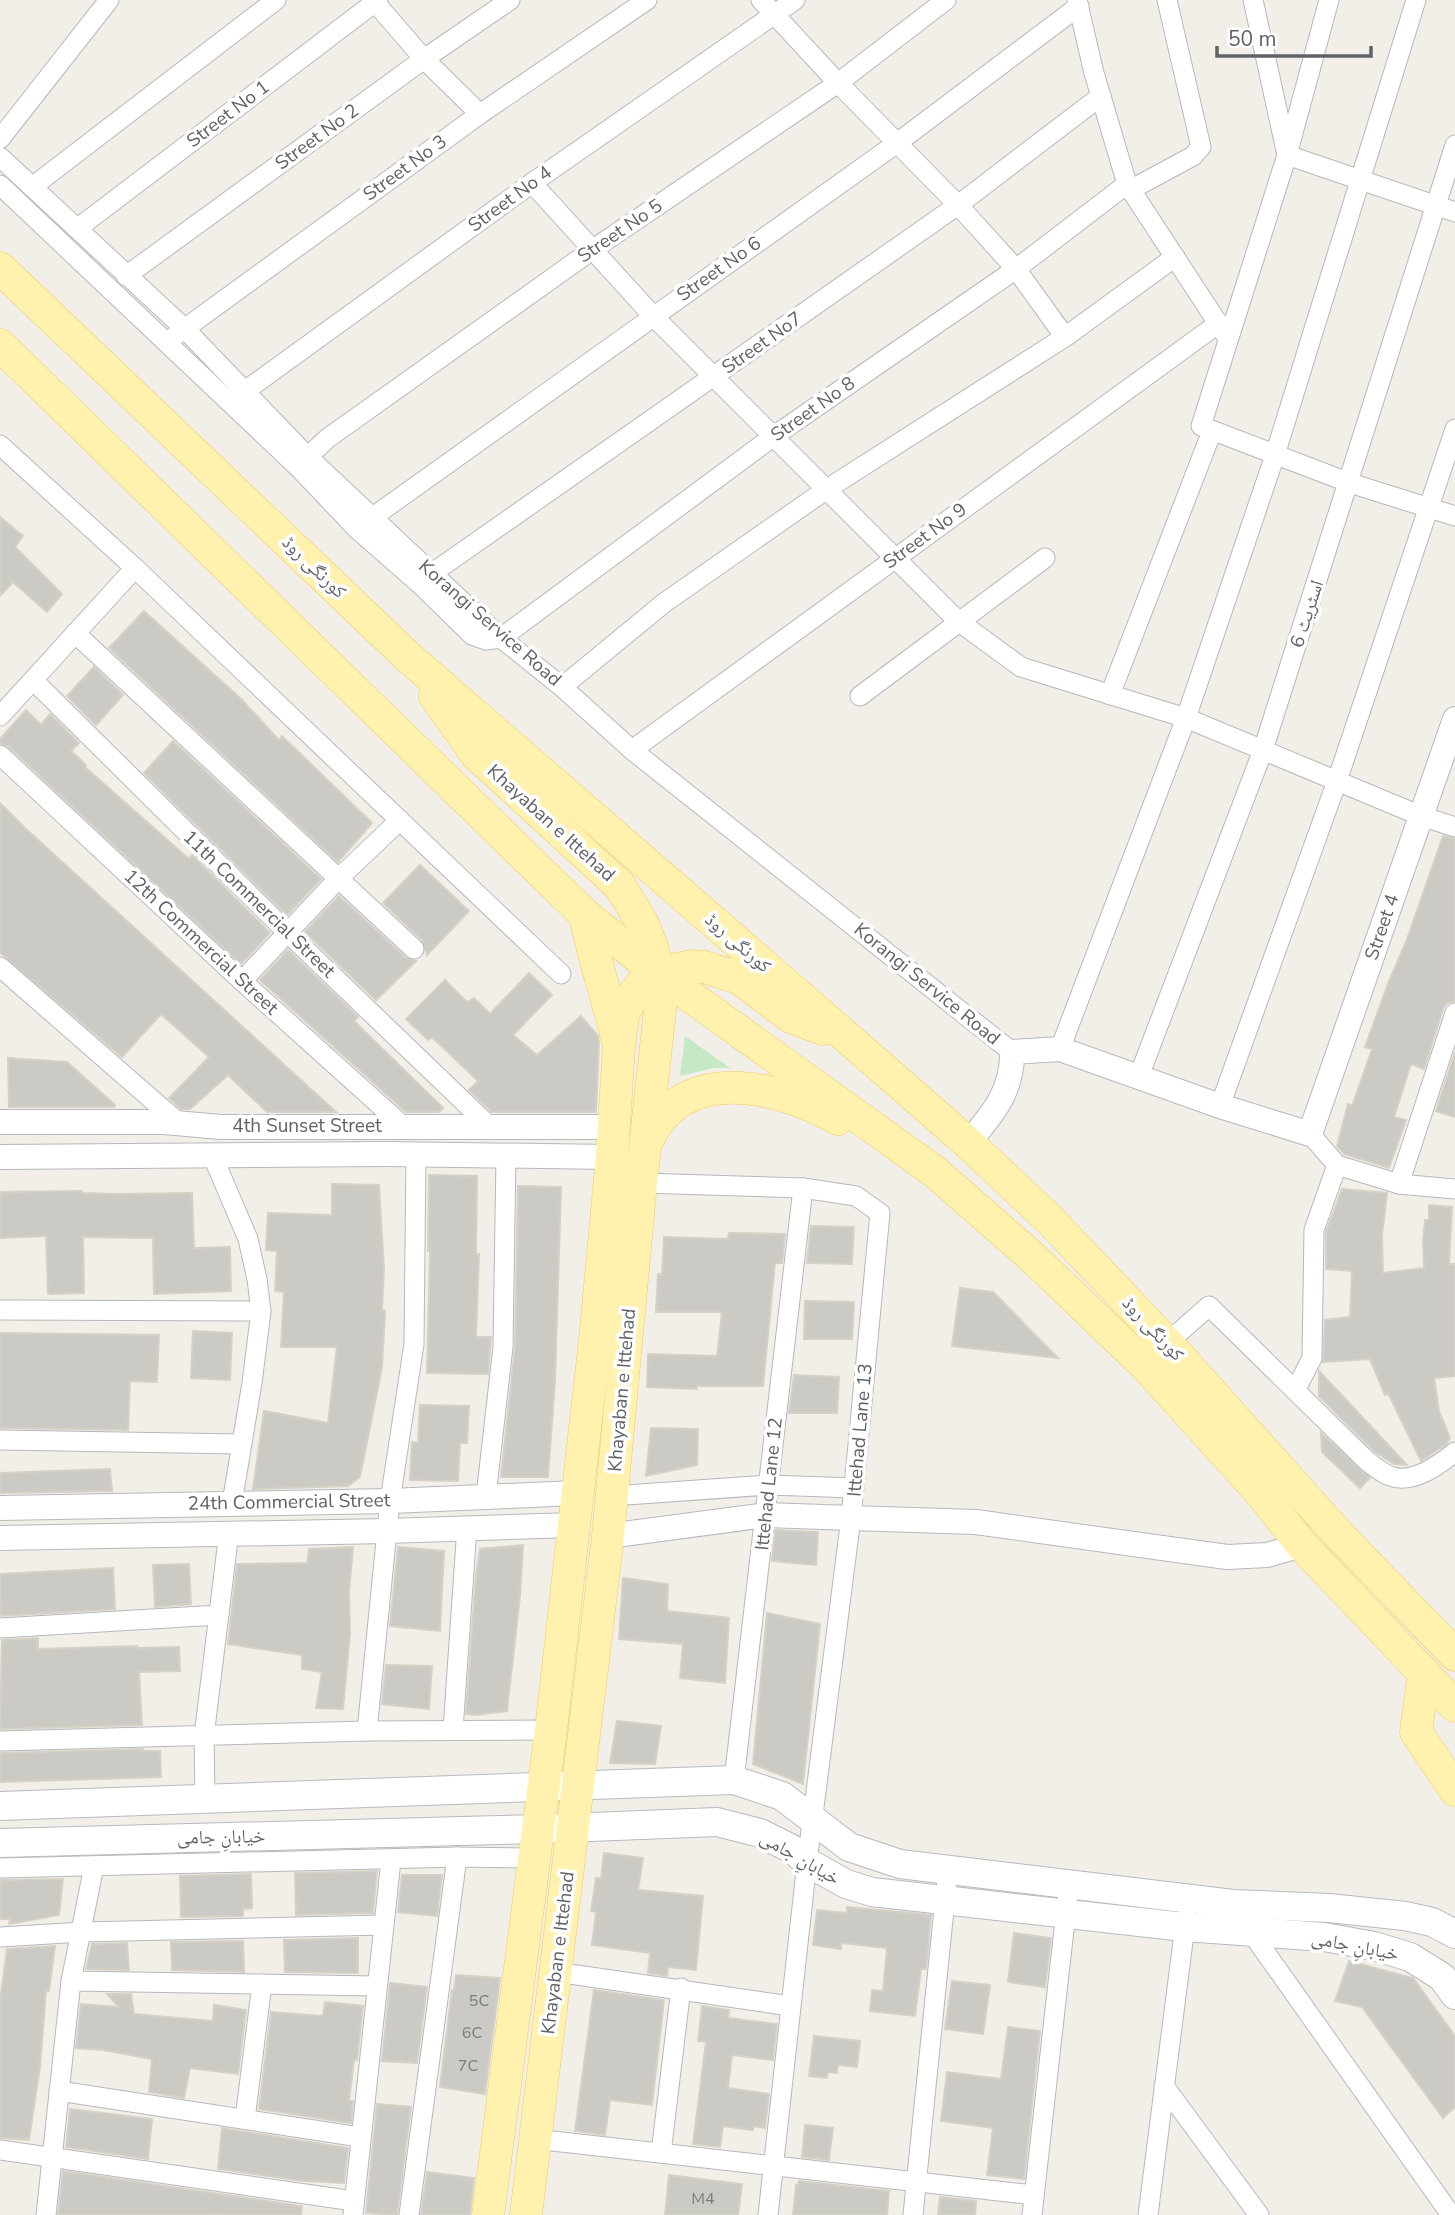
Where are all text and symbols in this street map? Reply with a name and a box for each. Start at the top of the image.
scale bar [1217,14,1371,58]
text: 50 m [1228,25,1277,53]
street label: Street No 1 [181,74,275,154]
street label: Street No 2 [270,98,364,176]
street label: Street No 3 [358,129,452,207]
street label: Street No 4 [463,160,557,238]
street label: Street No 5 [572,193,668,269]
street label: Street No 6 [672,230,766,308]
street label: Street No7 [717,306,807,380]
street label: Street No 8 [766,370,860,448]
street label: Street No 9 [878,497,972,575]
street label: کورنگی روڈ [276,530,352,604]
street label: Korangi Service Road [413,554,567,692]
street label: اسٹریٹ 6 [1284,577,1330,651]
street label: Khayaban e Ittehad [481,758,621,888]
street label: 11th Commercial Street [177,824,341,984]
street label: 12th Commercial Street [118,863,284,1021]
street label: Street 4 [1359,891,1405,963]
street label: کورنگی روڈ [699,907,777,979]
street label: Korangi Service Road [848,917,1006,1051]
street label: 4th Sunset Street [232,1113,382,1139]
street label: کورنگی روڈ [1116,1291,1190,1367]
street label: Khayaban e Ittehad [602,1307,642,1473]
street label: Ittehad Lane 13 [841,1362,879,1498]
street label: Ittehad Lane 12 [749,1416,789,1552]
street label: 24th Commercial Street [187,1487,391,1517]
street label: خیابانِ جامی [177,1823,265,1853]
street label: خیابانِ جامی [754,1825,845,1894]
street label: Khayaban e Ittehad [535,1870,581,2036]
street label: خیابانِ جامی [1309,1925,1401,1970]
house number: 5C [469,1990,489,2012]
house number: 6C [462,2022,482,2044]
house number: 7C [458,2055,478,2077]
house number: M4 [691,2188,715,2210]

